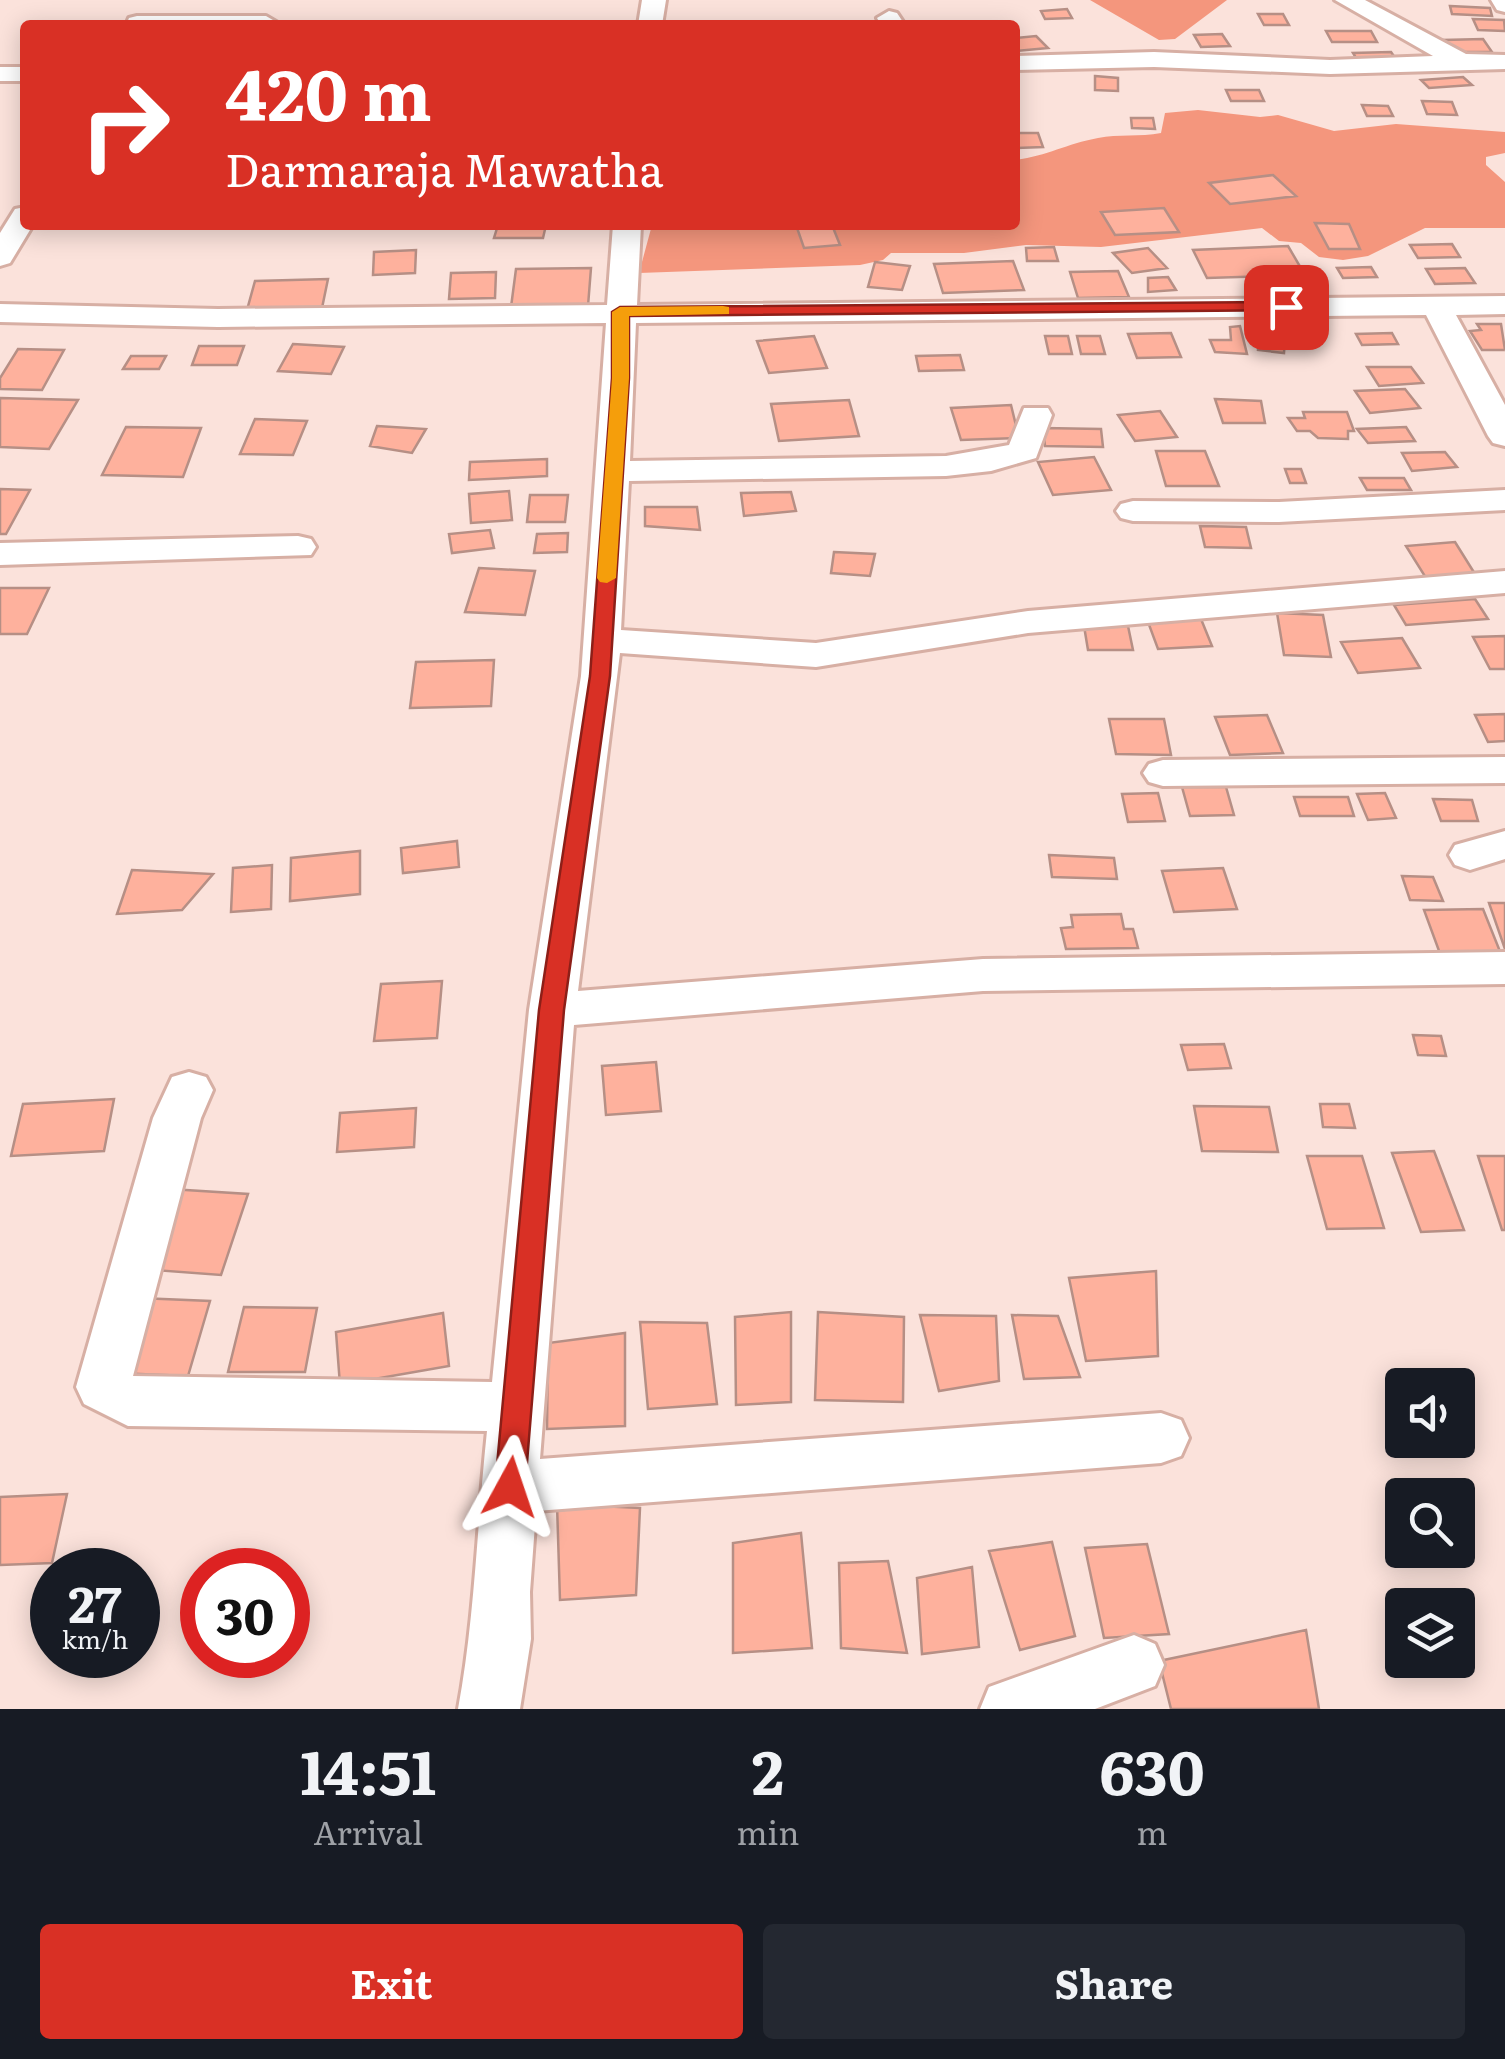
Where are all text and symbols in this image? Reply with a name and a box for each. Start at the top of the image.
text: 420 m [225,39,432,143]
icon: right [60,60,190,190]
text: Darmaraja Mawatha [225,134,664,201]
pin [1244,265,1329,350]
icon: arrive [1259,280,1314,335]
map controls [1385,1368,1475,1678]
button: sound [1385,1368,1475,1458]
position arrow [458,1435,562,1539]
button: search [1385,1478,1475,1568]
speed limit sign: 30 [180,1548,310,1678]
text: 27 [68,1564,122,1638]
button: layers [1385,1588,1475,1678]
text: km/h [62,1620,128,1657]
text: 14:51 [300,1724,436,1813]
text: 2 [752,1724,784,1813]
text: 630 [1100,1724,1205,1813]
text: Arrival [314,1807,423,1855]
text: min [736,1807,799,1855]
text: m [1137,1807,1168,1855]
button: Exit [40,1924,743,2039]
button: Share [763,1924,1465,2039]

